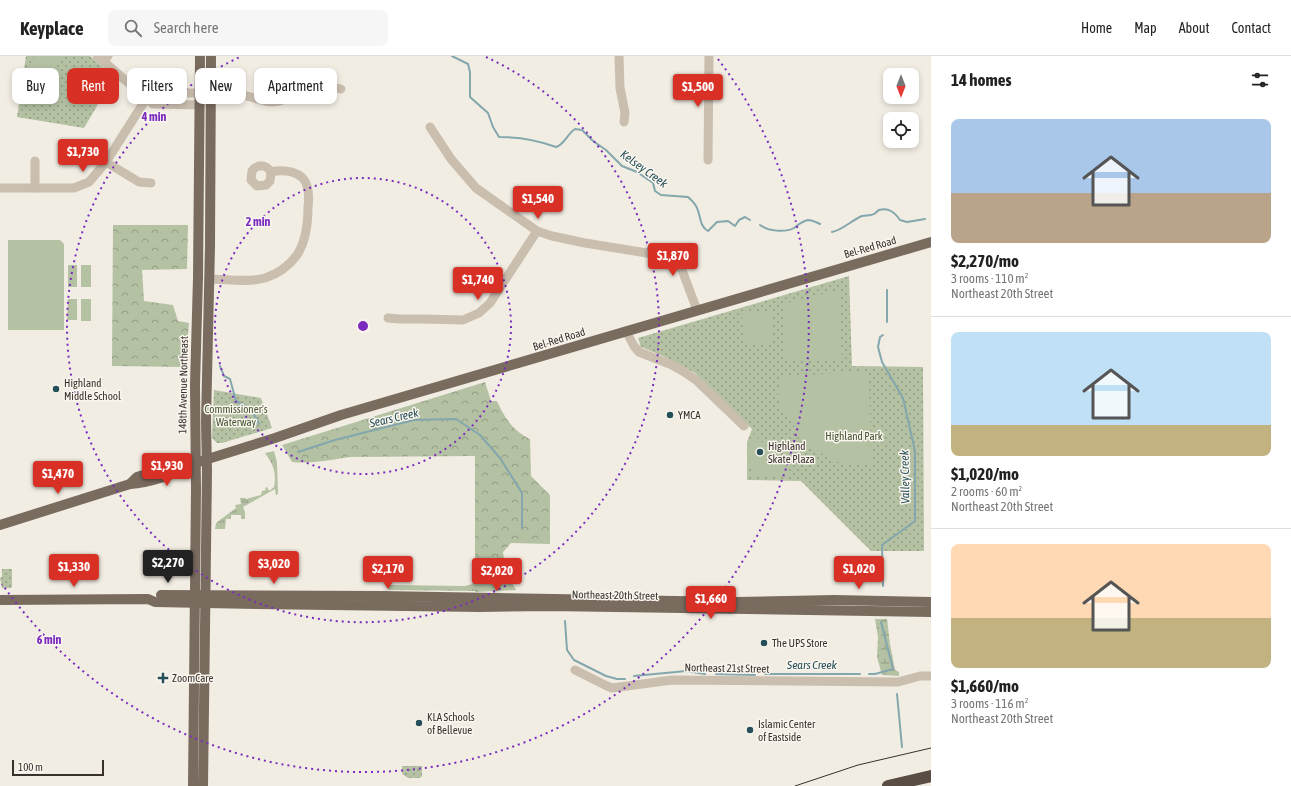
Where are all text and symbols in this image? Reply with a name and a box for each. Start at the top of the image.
search box [108,10,388,46]
text: Keyplace [20,17,84,39]
icon: search [122,17,144,39]
text: Search here [154,19,218,36]
text: Home [1081,20,1112,36]
text: Map [1134,20,1157,36]
text: About [1179,20,1210,36]
text: Contact [1232,20,1271,36]
chip: Buy [12,68,59,104]
chip: Rent [67,68,119,104]
chip: Filters [127,68,187,104]
chip: New [195,68,246,104]
chip: Apartment [254,68,337,104]
north arrow [883,68,919,104]
map controls [883,68,919,148]
icon: filters [1249,69,1271,91]
text: 14 homes [951,70,1012,90]
pin: $1,500 [665,74,731,108]
text: $1,500 [682,79,714,94]
text: 4 min [141,110,166,124]
button: locate [883,112,919,148]
pin: $1,730 [50,139,116,173]
text: $1,730 [67,144,99,159]
icon: home [1075,145,1147,217]
water label: Kelsey Creek [618,147,671,191]
pin: $1,540 [505,186,571,220]
text: $1,540 [522,191,554,206]
text: 2 min [246,215,270,229]
street label: Bel-Red Road [842,234,898,260]
pin: $1,870 [640,243,706,277]
text: $1,870 [657,248,689,263]
text: $2,270/mo [951,251,1019,271]
pin: $1,740 [445,267,511,301]
text: 3 rooms · 110 m² [951,271,1028,286]
text: $1,740 [462,272,494,287]
text: Northeast 20th Street [951,286,1053,301]
centre of rings [356,319,370,333]
street label: Bel-Red Road [531,325,587,353]
street label: 148th Avenue Northeast [176,336,190,434]
icon: home [1075,358,1147,430]
place label: Highland Middle School [64,377,121,402]
marker: Highland Middle School [51,384,61,394]
park label: Commissioner's Waterway [204,403,268,428]
water label: Sears Creek [367,405,421,431]
place label: YMCA [678,409,701,421]
marker: YMCA [665,410,675,420]
park label: Highland Park [825,430,883,442]
place label: Highland Skate Plaza [768,440,815,465]
marker: Highland Skate Plaza [755,447,765,457]
water label: Valley Creek [898,449,912,504]
pin: $1,930 [134,453,200,487]
text: $1,930 [151,458,183,473]
pin: $1,470 [25,461,91,495]
text: $1,020/mo [951,464,1019,484]
text: $1,470 [42,466,74,481]
text: 2 rooms · 60 m² [951,484,1022,499]
text: Northeast 20th Street [951,499,1053,514]
pin: $2,270 [135,550,201,584]
pin: $3,020 [241,551,307,585]
pin: $1,330 [41,554,107,588]
text: $2,270 [152,555,184,570]
text: $3,020 [258,556,290,571]
pin: $2,170 [355,556,421,590]
pin: $1,020 [826,556,892,590]
pin: $2,020 [464,558,530,592]
text: $1,330 [58,559,90,574]
text: $2,170 [372,561,404,576]
text: $1,020 [843,561,875,576]
text: $2,020 [481,563,513,578]
icon: home [1075,570,1147,642]
pin: $1,660 [678,586,744,620]
street label: Northeast 20th Street [572,588,658,602]
text: $1,660 [695,591,727,606]
text: 6 min [37,633,61,647]
place label: The UPS Store [772,637,828,649]
marker: The UPS Store [759,638,769,648]
water label: Sears Creek [786,658,838,672]
street label: Northeast 21st Street [684,661,770,675]
marker: ZoomCare [157,672,169,684]
place label: ZoomCare [172,672,214,684]
text: $1,660/mo [951,676,1019,696]
text: 3 rooms · 116 m² [951,696,1028,711]
place label: KLA Schools of Bellevue [427,711,475,736]
text: Northeast 20th Street [951,711,1053,726]
marker: KLA Schools of Bellevue [414,718,424,728]
place label: Islamic Center of Eastside [758,718,816,743]
marker: Islamic Center of Eastside [745,725,755,735]
scale bar [12,758,104,777]
text: 100 m [18,761,43,773]

